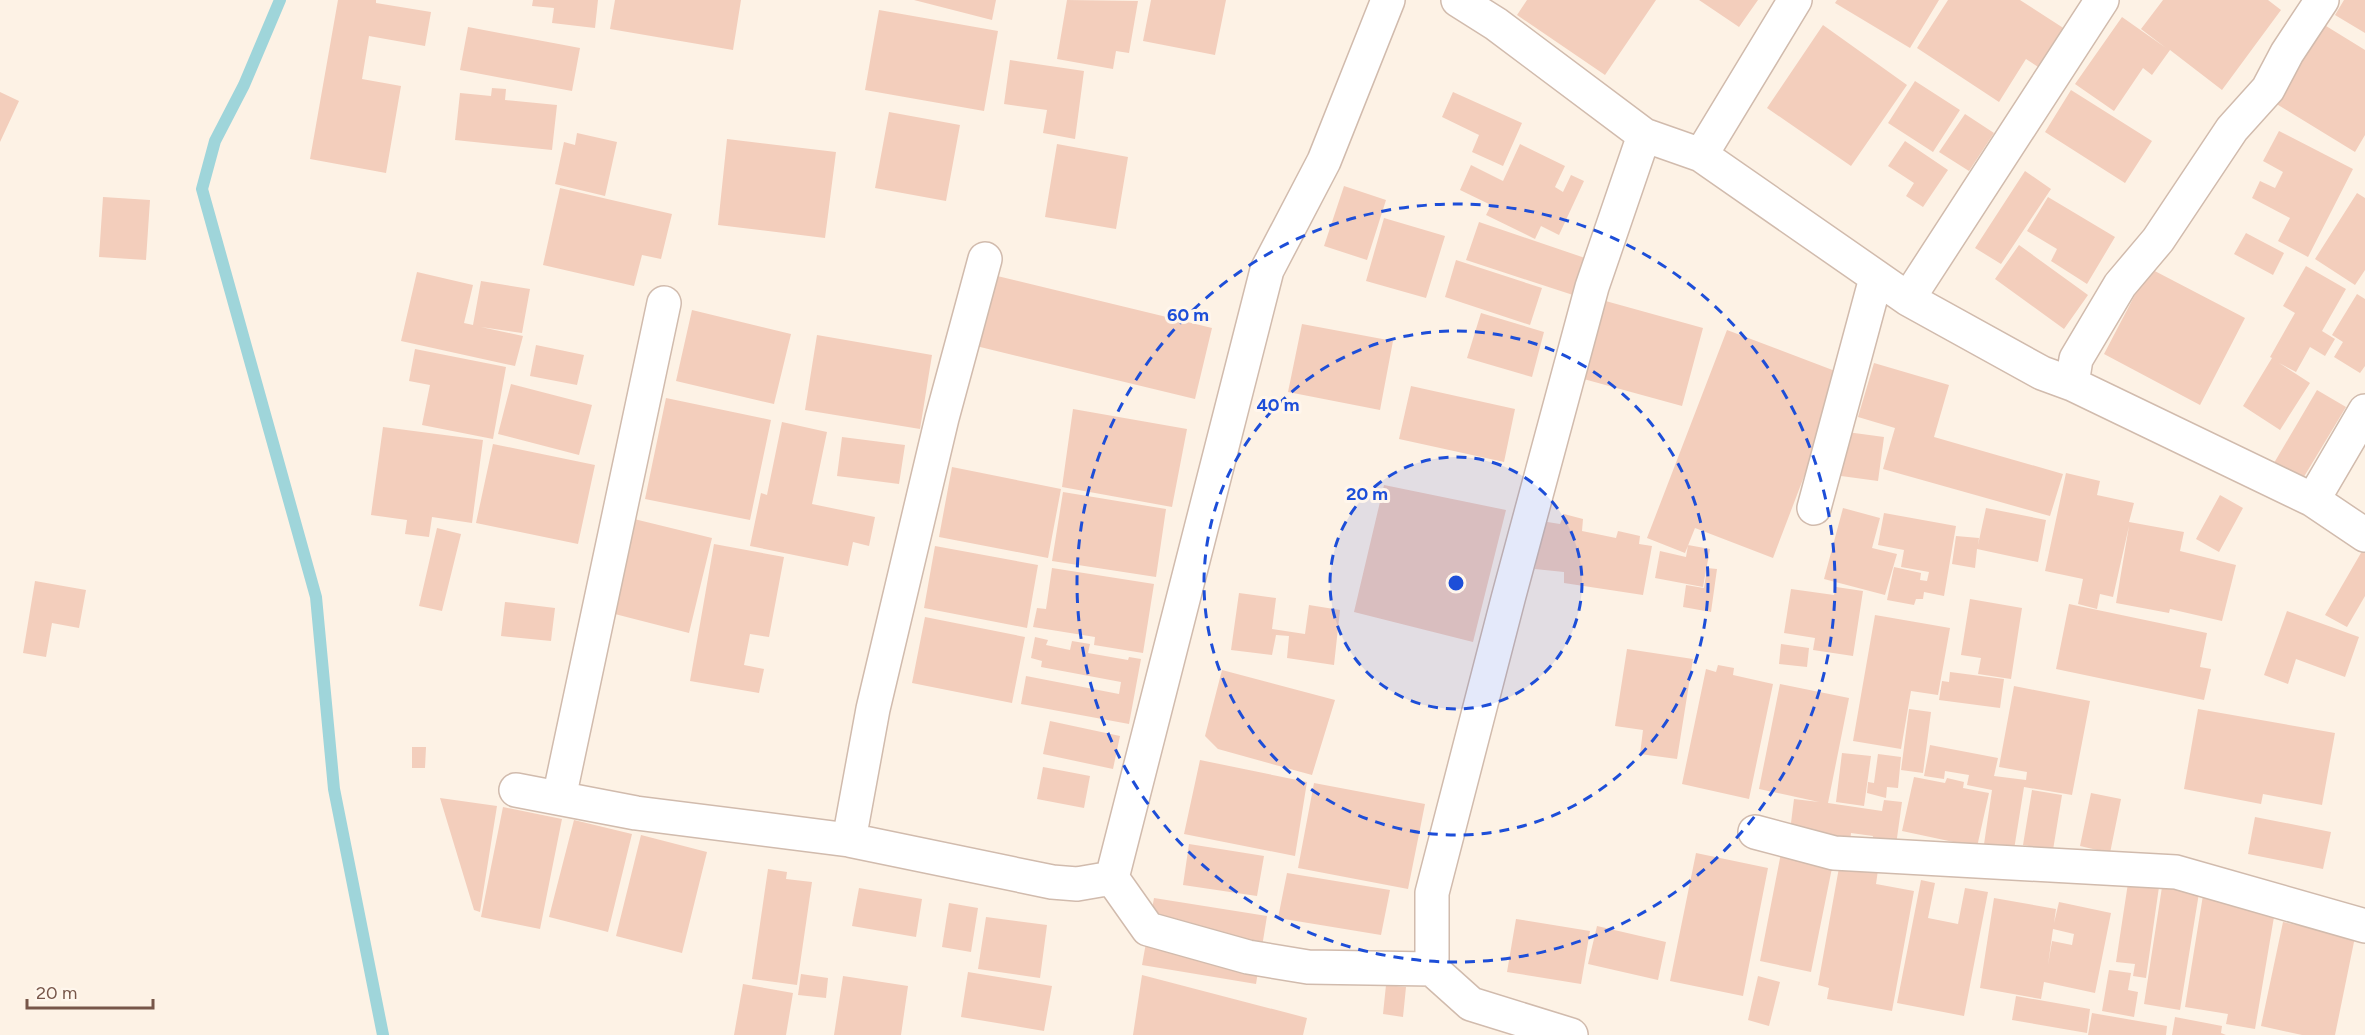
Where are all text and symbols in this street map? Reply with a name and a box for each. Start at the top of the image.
text: 60 m [1167,304,1209,326]
text: 40 m [1256,394,1300,416]
text: 20 m [1346,483,1388,505]
centre of rings [1446,573,1466,593]
scale bar [27,972,153,1010]
text: 20 m [36,982,77,1004]

